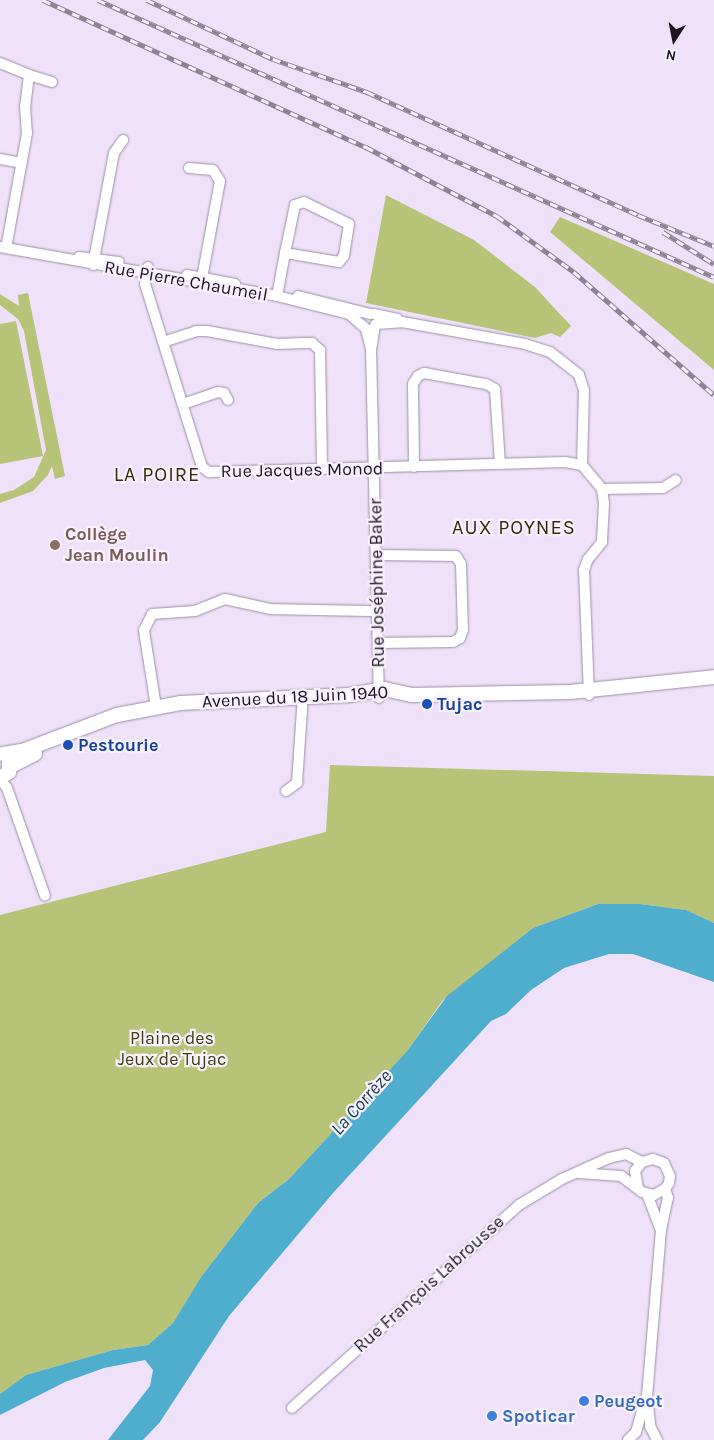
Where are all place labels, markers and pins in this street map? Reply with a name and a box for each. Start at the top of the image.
place label: Collège Jean Moulin [65,524,169,566]
marker: Collège Jean Moulin [49,539,61,551]
place label: Tujac [437,693,482,715]
marker: Tujac [421,698,433,710]
place label: Pestourie [78,734,159,756]
marker: Pestourie [62,739,74,751]
place label: Peugeot [594,1390,663,1412]
marker: Peugeot [578,1395,590,1407]
place label: Spoticar [502,1405,575,1427]
marker: Spoticar [486,1410,498,1422]

